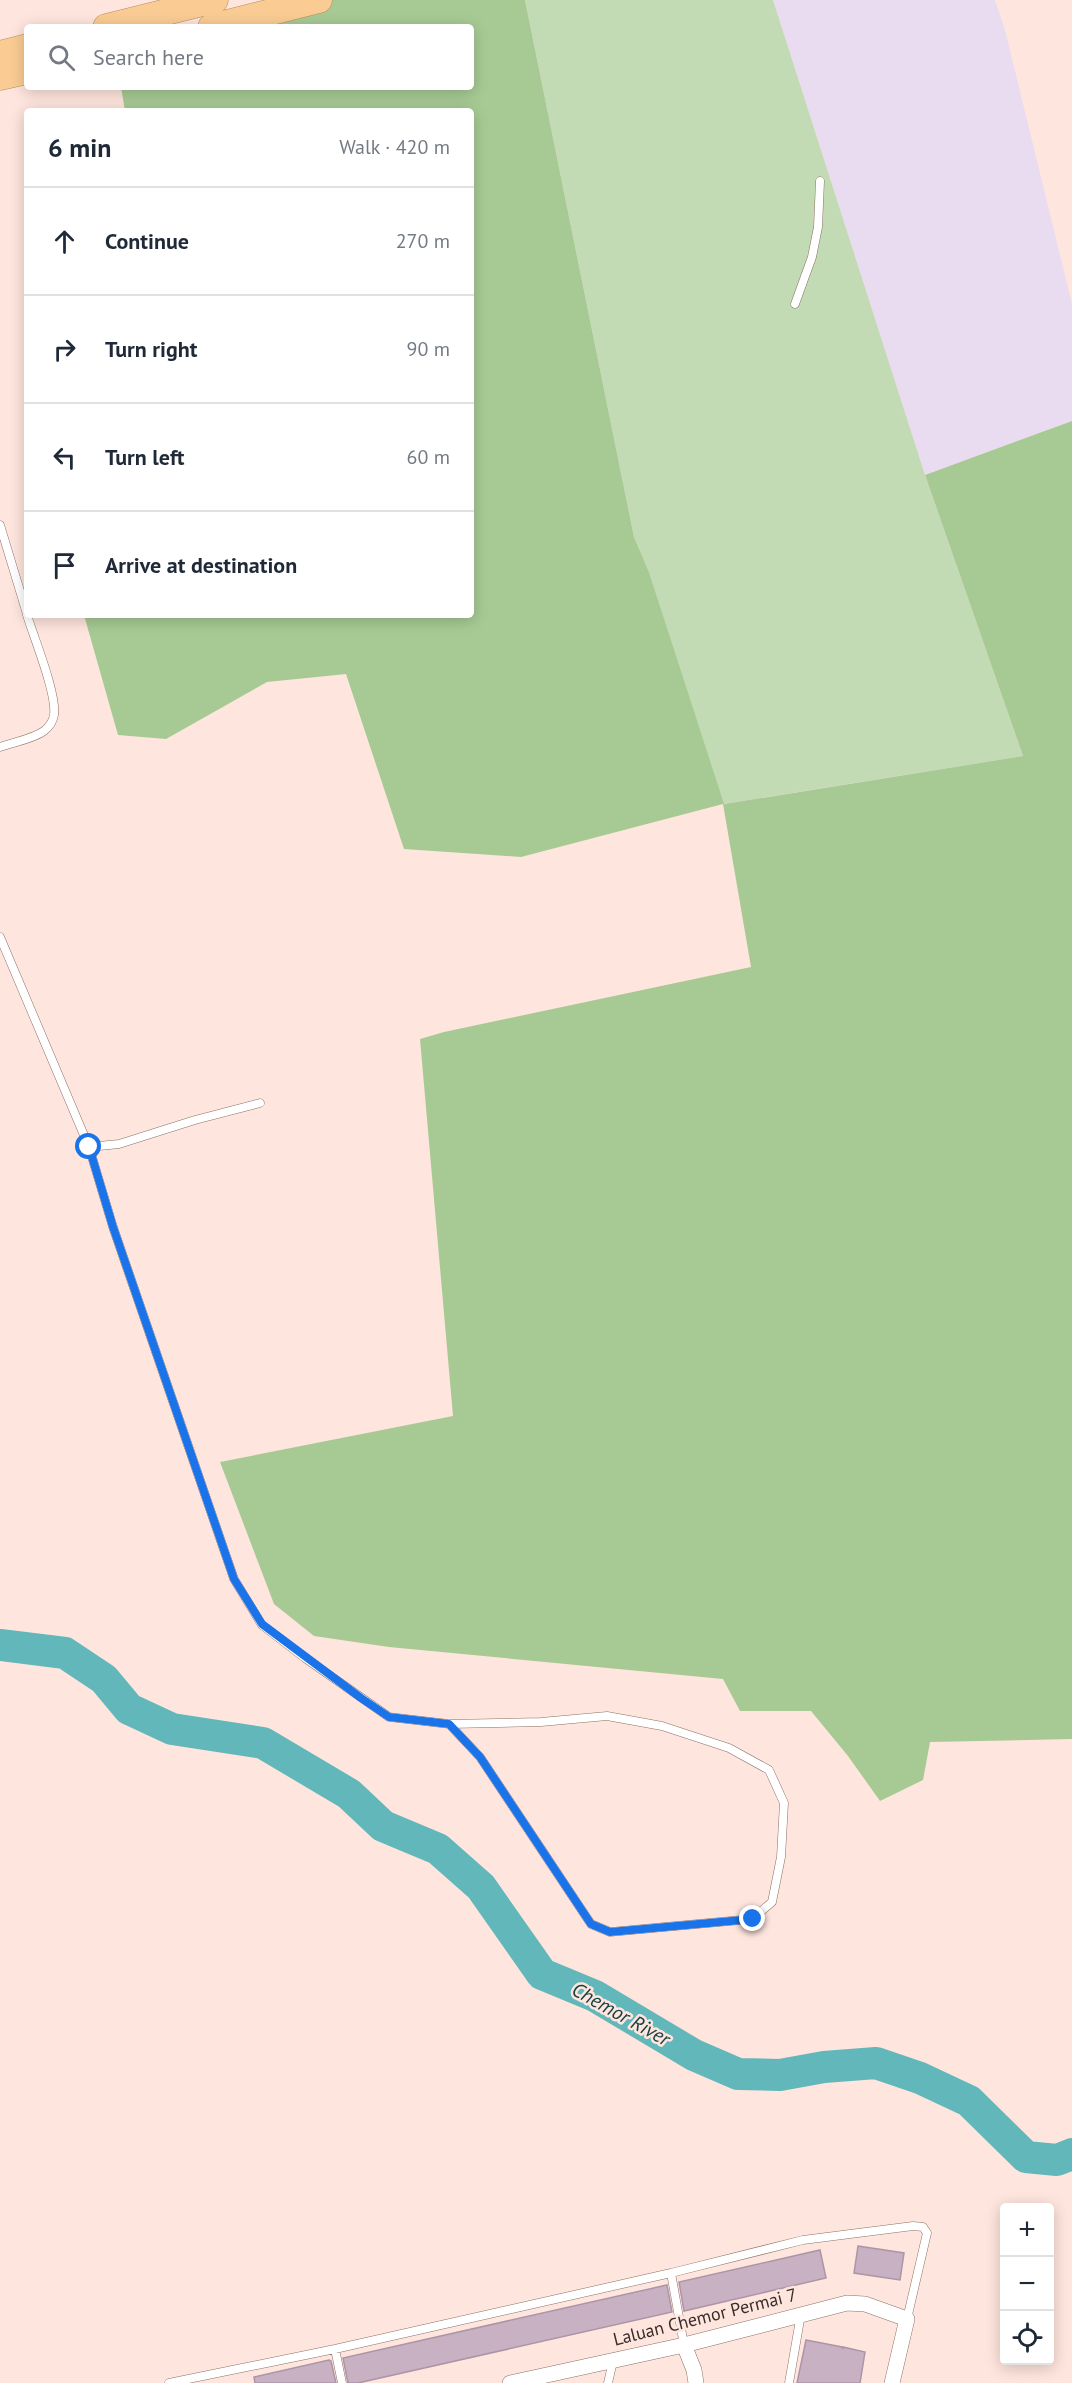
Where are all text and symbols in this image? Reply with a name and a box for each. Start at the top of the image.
search box [24,24,474,90]
icon: search [45,41,78,74]
text: Search here [93,43,204,71]
text: 6 min [48,131,111,164]
text: Walk · 420 m [339,134,450,160]
icon: ahead [48,225,81,258]
text: Continue [105,227,189,255]
text: 270 m [396,228,450,254]
icon: right [48,333,81,366]
text: Turn right [105,335,197,363]
text: 90 m [407,336,450,362]
icon: left [48,441,81,474]
text: Turn left [105,443,185,471]
text: 60 m [407,444,450,470]
icon: arrive [48,549,81,582]
text: Arrive at destination [105,551,297,579]
route start [75,1133,101,1159]
route end [739,1905,765,1931]
water label: Chemor River [567,1976,676,2052]
map controls [1000,2203,1054,2365]
button: + [1000,2203,1054,2257]
button: − [1000,2257,1054,2311]
street label: Laluan Chemor Permai 7 [611,2283,799,2350]
button: locate [1000,2311,1054,2365]

